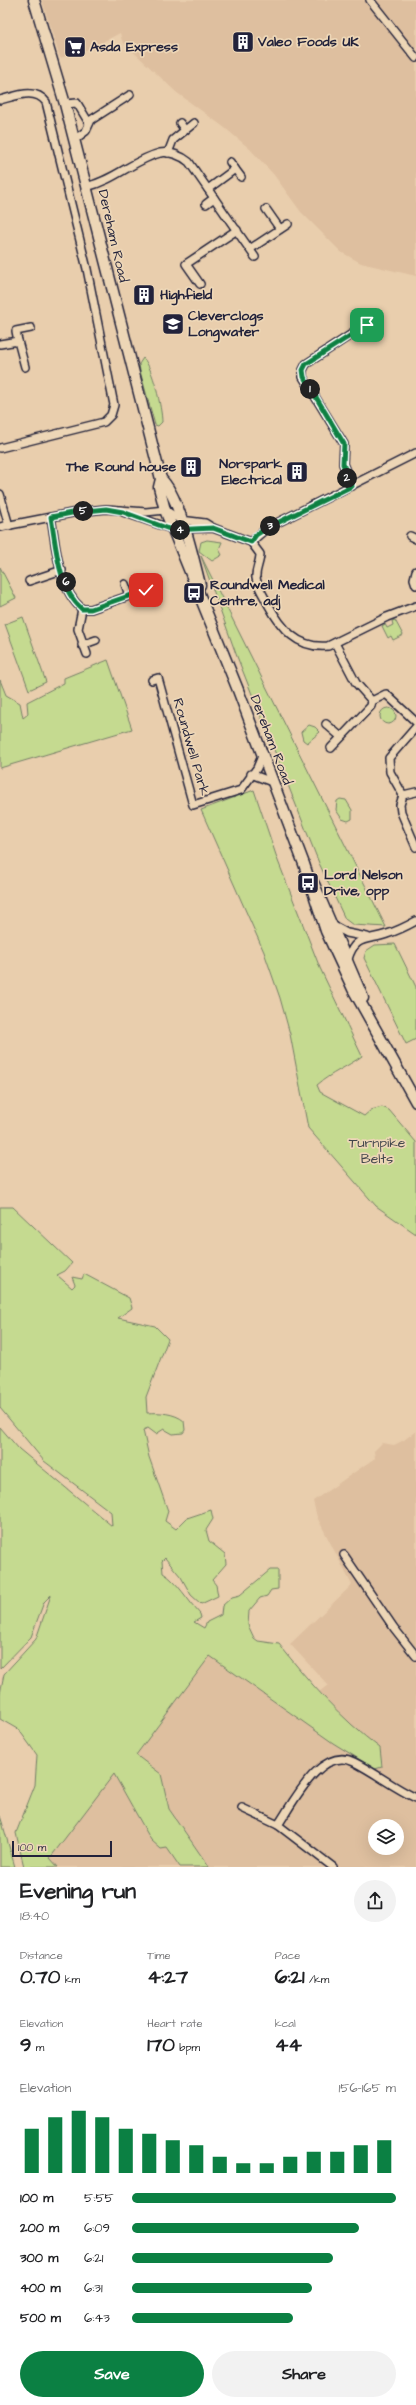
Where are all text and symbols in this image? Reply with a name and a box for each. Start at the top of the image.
building icon: Valeo Foods UK [230,29,256,55]
place label: Valeo Foods UK [257,32,359,52]
supermarket icon: Asda Express [62,34,88,60]
place label: Asda Express [90,37,178,57]
street label: Dereham Road [93,188,133,284]
building icon: Highfield [131,282,157,308]
place label: Highfield [160,285,213,306]
place label: Cleverclogs Longwater [188,306,263,343]
pin [350,308,384,342]
school or university icon: Cleverclogs Longwater [160,311,186,337]
icon: arrive [356,314,378,336]
pin: 1 [300,379,320,399]
text: 1 [309,381,311,396]
building icon: The Round house [178,454,204,480]
place label: Norspark Electrical [219,454,283,490]
place label: The Round house [65,457,176,477]
building icon: Norspark Electrical [284,459,310,485]
pin: 2 [337,468,357,488]
text: 2 [344,470,350,485]
pin: 5 [73,501,93,521]
text: 5 [79,503,87,518]
pin: 3 [260,516,280,536]
text: 3 [267,518,273,533]
pin: 4 [170,520,190,540]
text: 4 [176,522,184,537]
pin: 6 [56,572,76,592]
pin [129,573,163,607]
text: 6 [63,574,69,589]
place label: Roundwell Medical Centre, adj [210,575,325,611]
icon: check [135,579,157,601]
bus stop icon: Roundwell Medical Centre, adj [181,580,207,606]
street label: Dereham Road [245,692,297,788]
street label: Roundwell Park [168,696,215,798]
place label: Lord Nelson Drive, opp [324,865,403,901]
bus stop icon: Lord Nelson Drive, opp [295,870,321,896]
park label: Turnpike Belts [349,1133,406,1169]
map controls [368,1819,404,1855]
button: layers [368,1819,404,1855]
scale bar [12,1839,112,1858]
text: 100 m [18,1840,46,1855]
text: Evening run [20,1876,136,1907]
button: share [354,1880,396,1922]
text: 18:40 [20,1907,49,1925]
text: Distance [20,1948,63,1963]
text: Time [147,1948,170,1963]
text: Pace [275,1948,300,1963]
text: 0.70 [20,1963,60,1991]
text: 4:27 [147,1963,188,1991]
text: 6:21 [275,1963,305,1991]
text: km [60,1972,80,1987]
text: /km [305,1972,329,1987]
text: Elevation [20,2016,63,2031]
text: Heart rate [147,2016,203,2031]
text: kcal [275,2016,296,2031]
text: 9 [20,2031,31,2059]
text: 170 [147,2031,175,2059]
text: 44 [275,2031,302,2059]
text: m [31,2040,44,2055]
text: bpm [175,2040,200,2055]
text: Elevation [20,2079,71,2097]
text: 156–165 m [339,2079,396,2097]
text: 100 m [20,2189,53,2207]
text: 5:55 [84,2189,114,2207]
text: 200 m [20,2219,59,2237]
text: 6:09 [84,2219,110,2237]
text: 300 m [20,2249,58,2267]
text: 6:21 [84,2249,103,2267]
text: 400 m [20,2279,61,2297]
text: 6:31 [84,2279,103,2297]
text: 500 m [20,2309,61,2327]
text: 6:43 [84,2309,110,2327]
button: Save [20,2351,204,2397]
button: Share [212,2351,396,2397]

